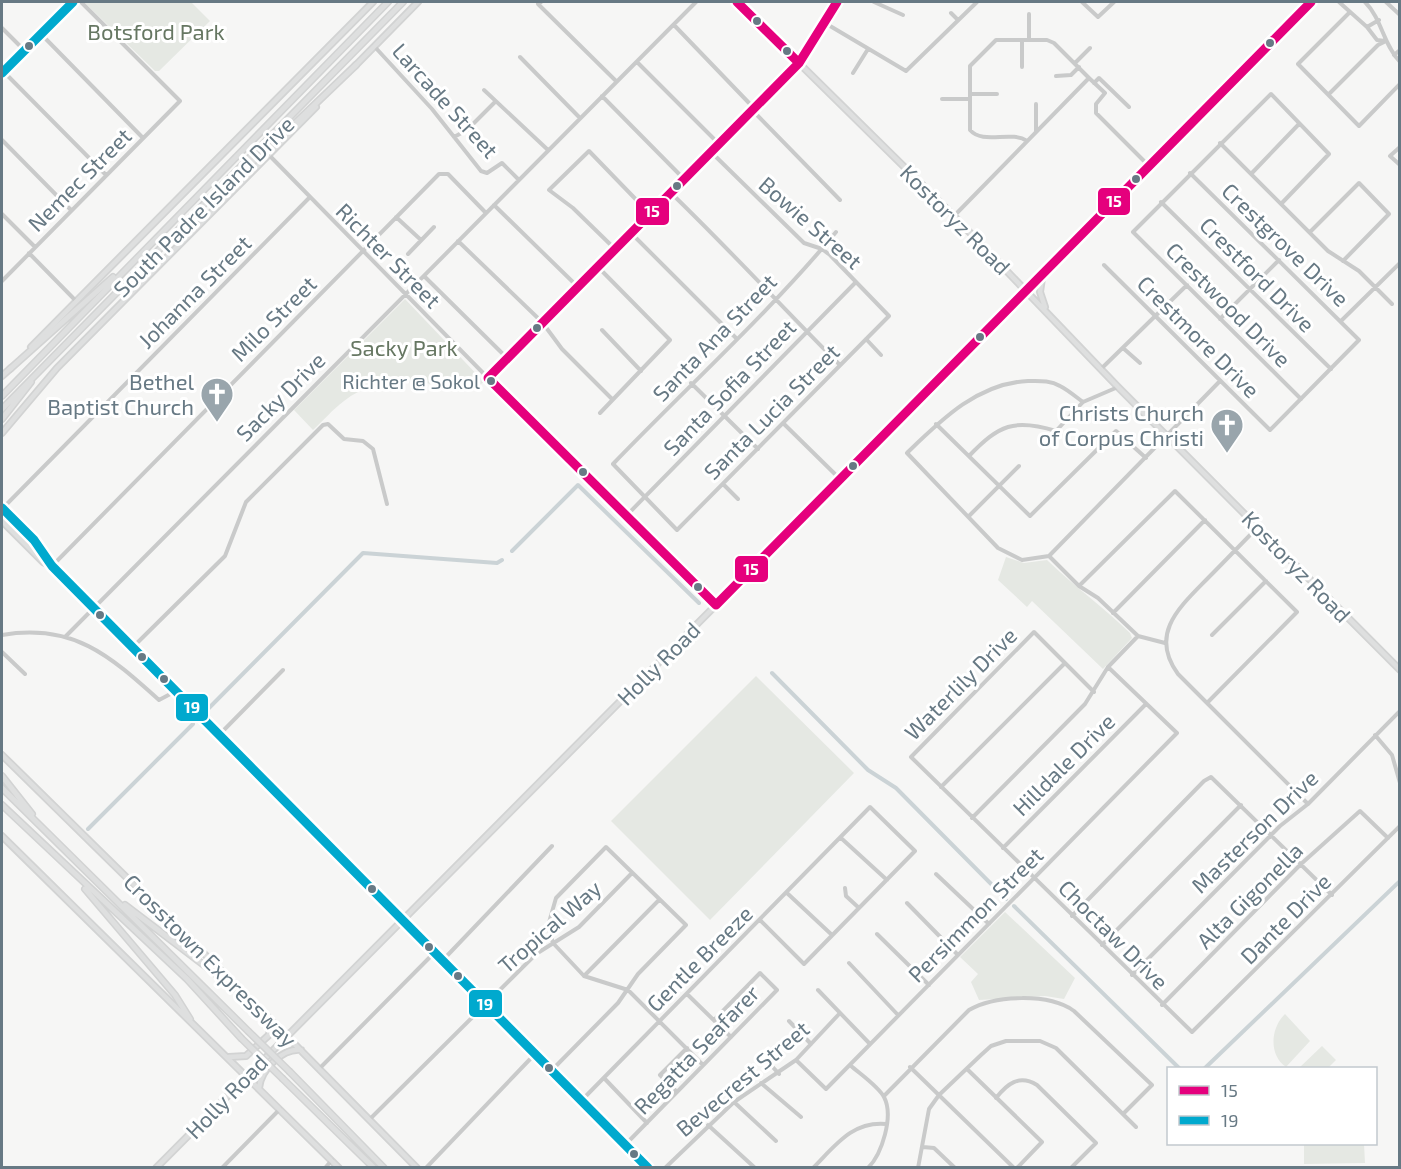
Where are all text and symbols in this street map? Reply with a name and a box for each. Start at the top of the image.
unlabelled marker [751,15,763,27]
park label: Botsford Park [87,18,225,44]
street label: Larcade Street [388,37,504,163]
unlabelled marker [1264,37,1276,49]
unlabelled marker [23,40,35,52]
unlabelled marker [781,45,793,57]
street label: South Padre Island Drive [107,110,299,302]
street label: Nemec Street [22,122,136,236]
street label: Kostoryz Road [896,159,1016,279]
street label: Bowie Street [754,170,868,274]
unlabelled marker [1130,173,1142,185]
street label: Crestgrove Drive [1217,177,1355,311]
unlabelled marker [671,180,683,192]
line badge: 15 [1097,187,1131,216]
text: 15 [1106,191,1122,210]
street label: Richter Street [331,197,447,313]
line badge: 15 [635,197,670,226]
text: 15 [644,201,660,220]
street label: Crestford Drive [1195,211,1321,337]
street label: Johanna Street [132,229,256,353]
street label: Crestwood Drive [1161,236,1297,372]
street label: Santa Ana Street [647,268,781,406]
street label: Milo Street [225,270,321,366]
street label: Crestmore Drive [1133,270,1265,402]
street label: Santa Sofia Street [658,314,800,460]
unlabelled marker [531,322,543,334]
unlabelled marker [974,331,986,343]
park label: Sacky Park [350,334,458,360]
street label: Santa Lucia Street [698,338,844,484]
street label: Sacky Drive [230,346,330,446]
place label: Bethel Baptist Church [47,368,194,419]
place label: Richter @ Sokol [342,369,480,393]
marker: Richter @ Sokol [485,375,497,387]
church icon: Bethel Baptist Church [199,376,235,423]
place label: Christs Church of Corpus Christi [1039,399,1204,450]
church icon: Christs Church of Corpus Christi [1209,407,1245,454]
unlabelled marker [847,460,859,472]
unlabelled marker [577,466,589,478]
street label: Kostoryz Road [1237,505,1357,627]
line badge: 15 [734,555,769,583]
text: 15 [743,559,759,578]
unlabelled marker [692,581,704,593]
unlabelled marker [94,609,106,621]
street label: Holly Road [611,616,705,710]
street label: Waterlily Drive [898,621,1022,745]
unlabelled marker [136,651,148,663]
unlabelled marker [158,673,170,685]
line badge: 19 [175,693,209,722]
text: 19 [184,697,200,716]
street label: Hilldale Drive [1007,708,1119,820]
street label: Masterson Drive [1186,764,1322,898]
street label: Alta Gigonella [1191,837,1307,953]
street label: Persimmon Street [902,841,1048,987]
street label: Crosstown Expressway [119,868,303,1052]
street label: Dante Drive [1235,868,1335,968]
street label: Tropical Way [492,874,606,978]
street label: Choctaw Drive [1054,874,1174,994]
unlabelled marker [366,883,378,895]
street label: Gentle Breeze [641,900,757,1016]
unlabelled marker [423,941,435,953]
unlabelled marker [452,970,464,982]
street label: Regatta Seafarer [628,979,764,1119]
line badge: 19 [468,989,503,1018]
text: 19 [477,994,493,1013]
street label: Bevecrest Street [670,1015,814,1141]
street label: Holly Road [180,1049,272,1143]
unlabelled marker [543,1062,555,1074]
legend [1167,1067,1377,1145]
text: 15 [1221,1079,1238,1101]
text: 19 [1221,1109,1238,1131]
unlabelled marker [628,1148,640,1160]

